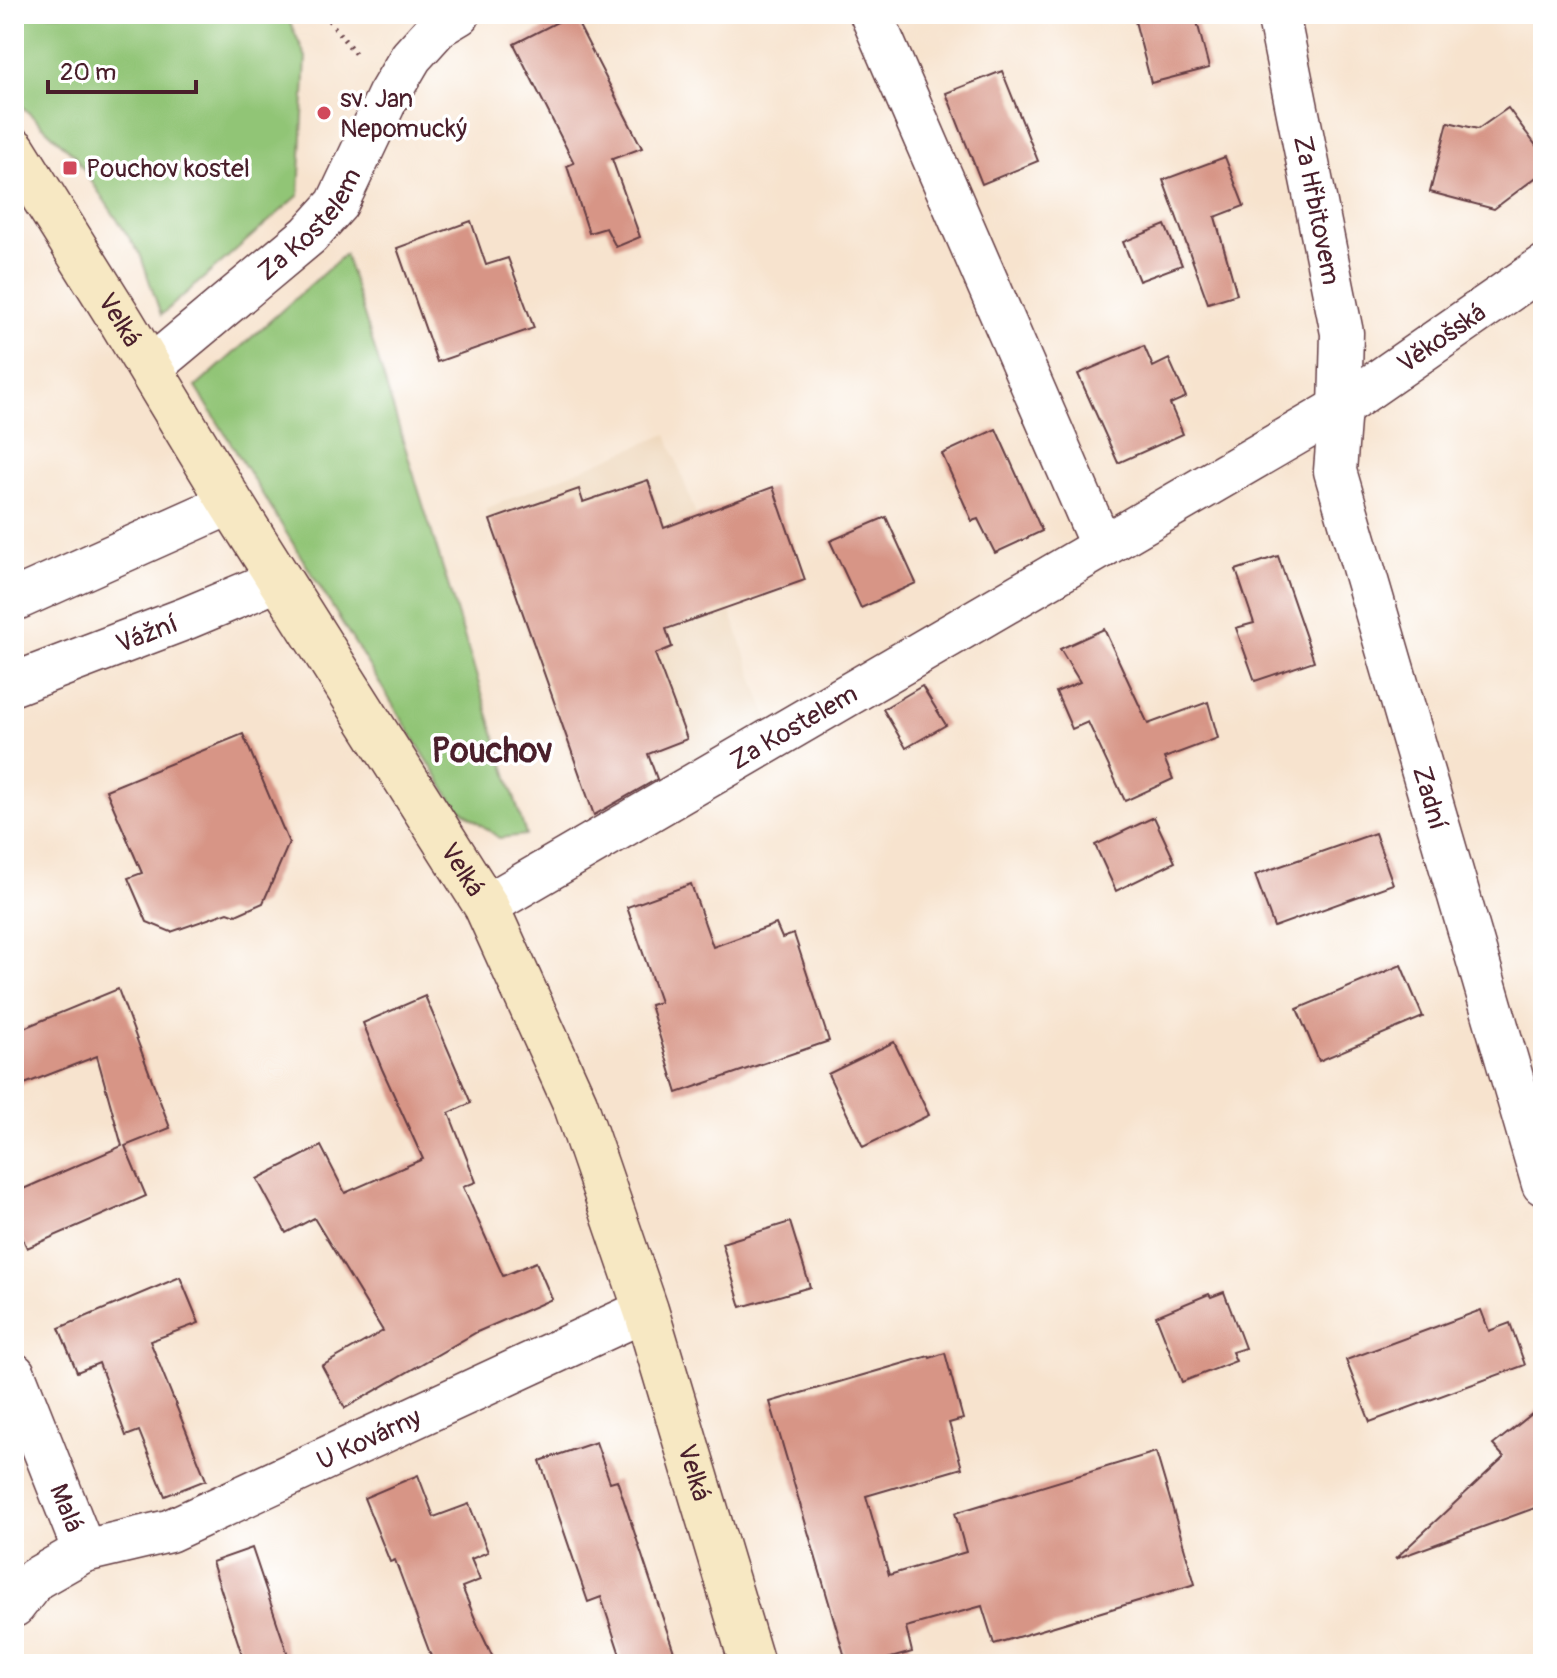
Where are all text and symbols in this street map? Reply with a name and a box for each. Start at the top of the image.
scale bar [48,44,196,94]
text: 20 m [60,58,116,87]
place label: sv. Jan Nepomucký [340,83,467,145]
marker: sv. Jan Nepomucký [315,104,333,122]
street label: Za Hřbitovem [1286,133,1347,288]
place label: Pouchov kostel [86,153,250,185]
marker: Pouchov kostel [61,159,79,177]
street label: Za Kostelem [252,163,369,288]
street label: Velká [90,287,148,353]
street label: Věkošská [1392,297,1492,380]
street label: Vážní [112,608,182,661]
street label: Za Kostelem [725,678,863,777]
district label: Pouchov [432,730,552,773]
street label: Zadní [1405,763,1454,834]
street label: Velká [433,837,491,903]
street label: U Kovárny [312,1402,426,1477]
street label: Velká [670,1441,717,1505]
street label: Malá [42,1480,90,1537]

